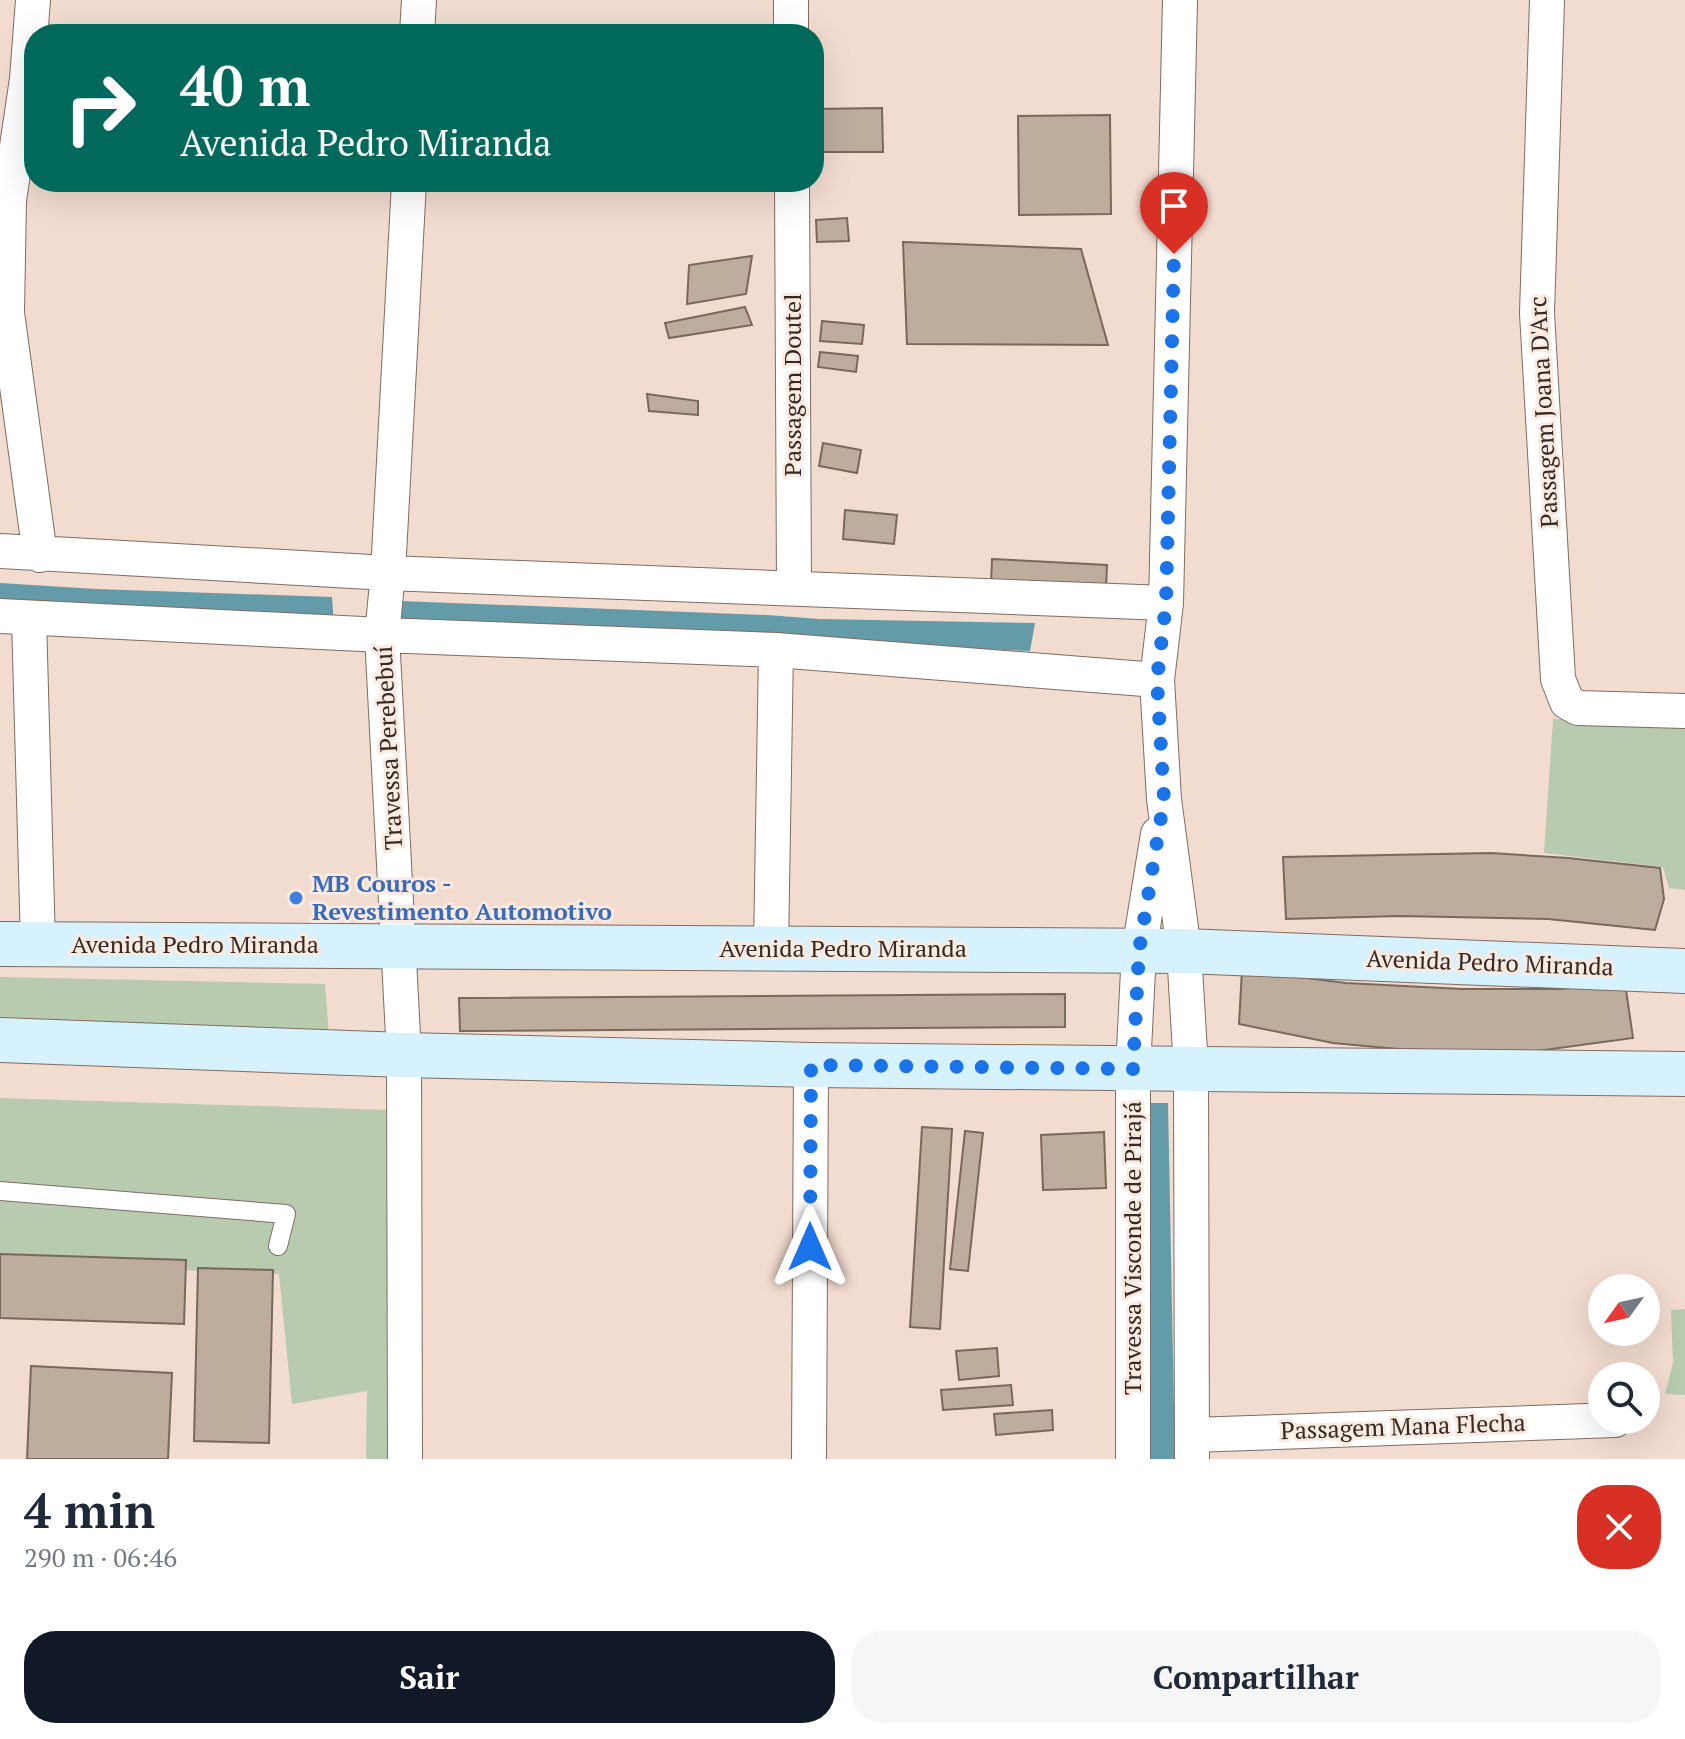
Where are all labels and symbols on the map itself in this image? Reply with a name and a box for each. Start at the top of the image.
pin [1140,172,1208,254]
street label: Passagem Doutel [776,294,808,476]
street label: Passagem Joana D'Arc [1521,295,1565,529]
street label: Travessa Perebebuí [367,645,409,851]
place label: MB Couros - Revestimento Automotivo [312,867,612,927]
marker: MB Couros - Revestimento Automotivo [287,889,305,907]
street label: Avenida Pedro Miranda [71,928,319,960]
street label: Avenida Pedro Miranda [719,932,967,964]
street label: Avenida Pedro Miranda [1366,942,1614,982]
street label: Travessa Visconde de Pirajá [1116,1101,1148,1395]
position arrow [768,1205,852,1289]
north arrow [1588,1274,1660,1346]
street label: Passagem Mana Flecha [1280,1406,1526,1446]

